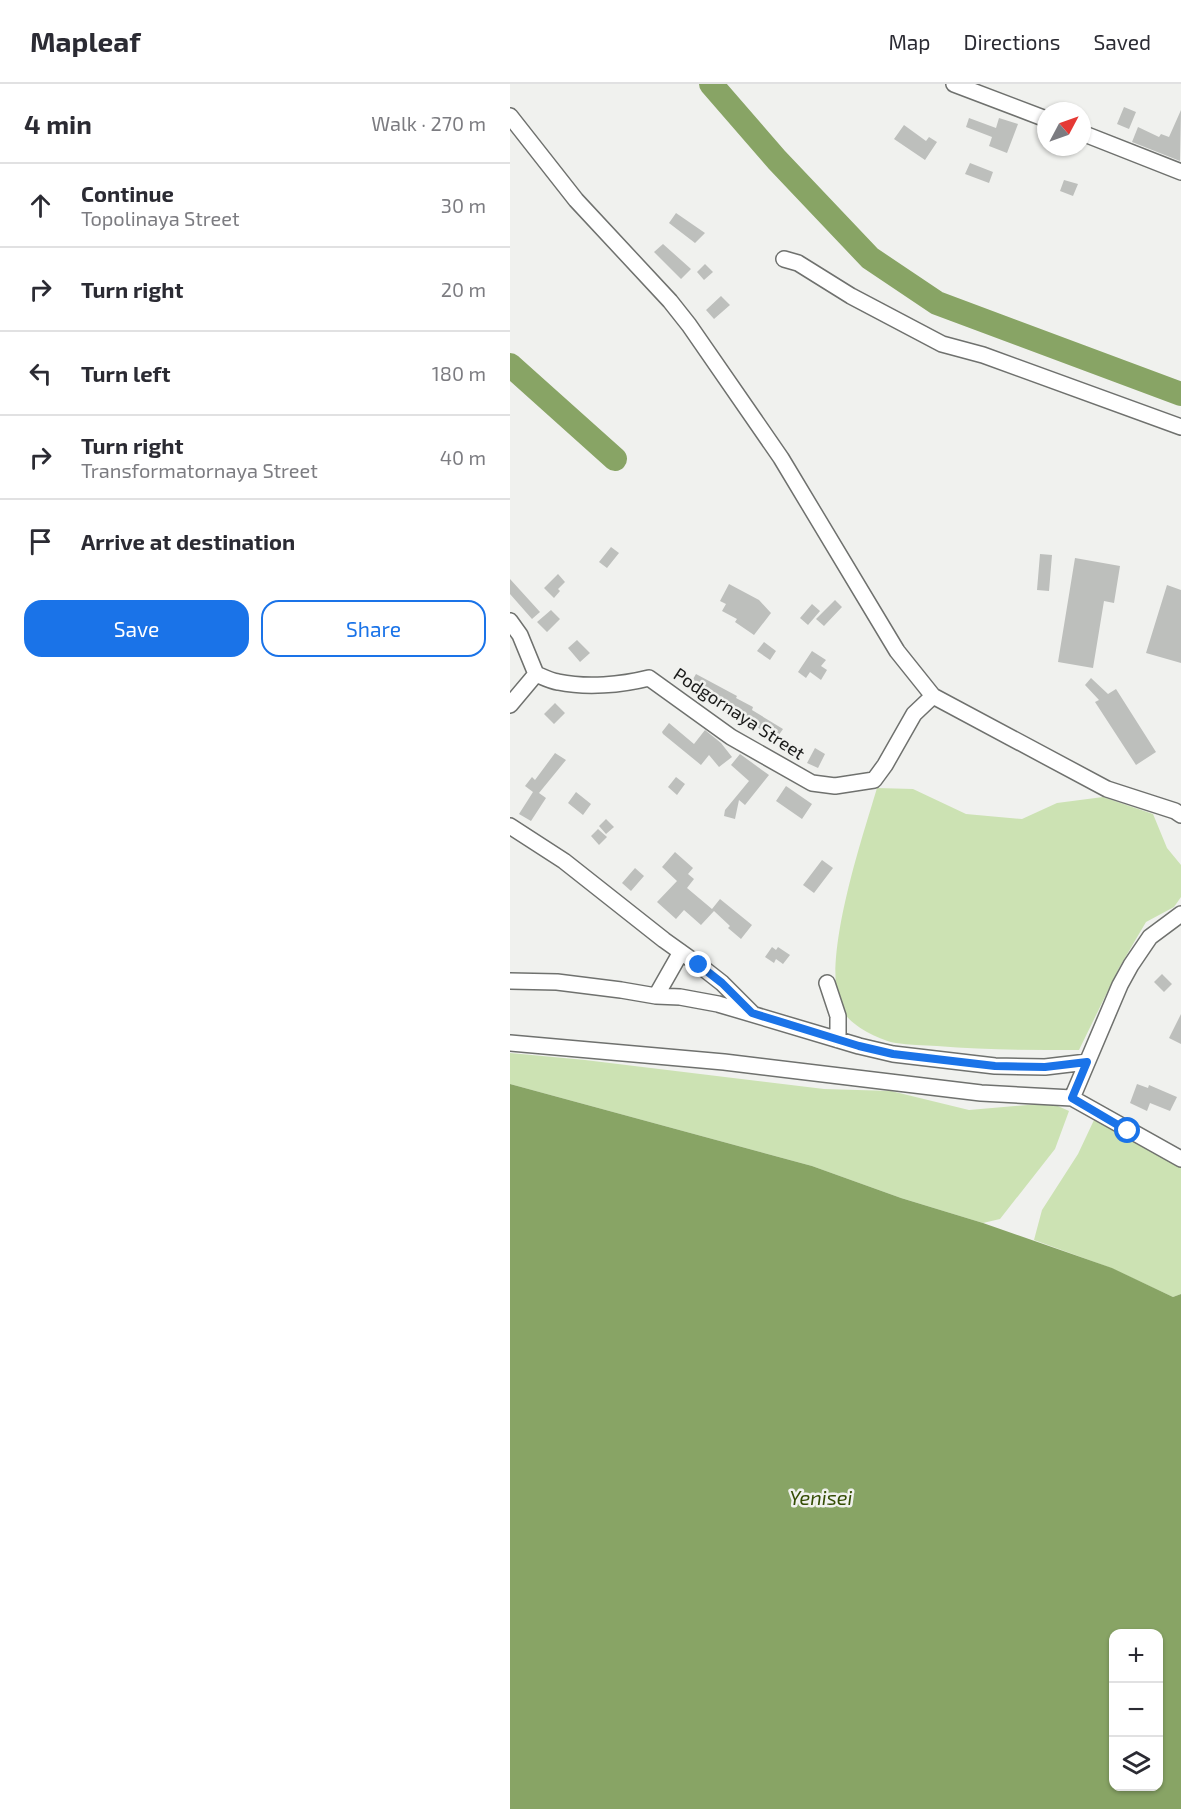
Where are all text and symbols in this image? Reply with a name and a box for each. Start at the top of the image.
text: Mapleaf [30,24,141,58]
text: Map [888,29,931,54]
text: Directions [964,29,1060,54]
text: Saved [1093,29,1151,54]
north arrow [1037,102,1091,156]
text: 4 min [24,108,92,139]
text: Walk · 270 m [371,111,486,135]
text: Continue [81,180,174,206]
icon: ahead [24,189,57,222]
text: 30 m [441,193,486,217]
text: Topolinaya Street [81,206,240,230]
icon: right [24,273,57,306]
text: Turn right [81,276,183,302]
text: 20 m [441,277,486,301]
icon: left [24,357,57,390]
text: Turn left [81,360,170,386]
text: 180 m [432,361,486,385]
text: Turn right [81,432,183,458]
icon: right [24,441,57,474]
text: 40 m [440,445,486,469]
text: Transformatornaya Street [81,458,318,482]
icon: arrive [24,525,57,558]
text: Arrive at destination [81,528,295,554]
button: Save [24,600,249,657]
button: Share [261,600,486,657]
street label: Podgornaya Street [670,663,809,764]
route end [685,951,711,977]
route start [1114,1117,1140,1143]
water label: Yenisei [790,1485,853,1509]
map controls [1109,1629,1163,1791]
button: + [1109,1629,1163,1683]
button: − [1109,1683,1163,1737]
button: layers [1109,1737,1163,1791]

